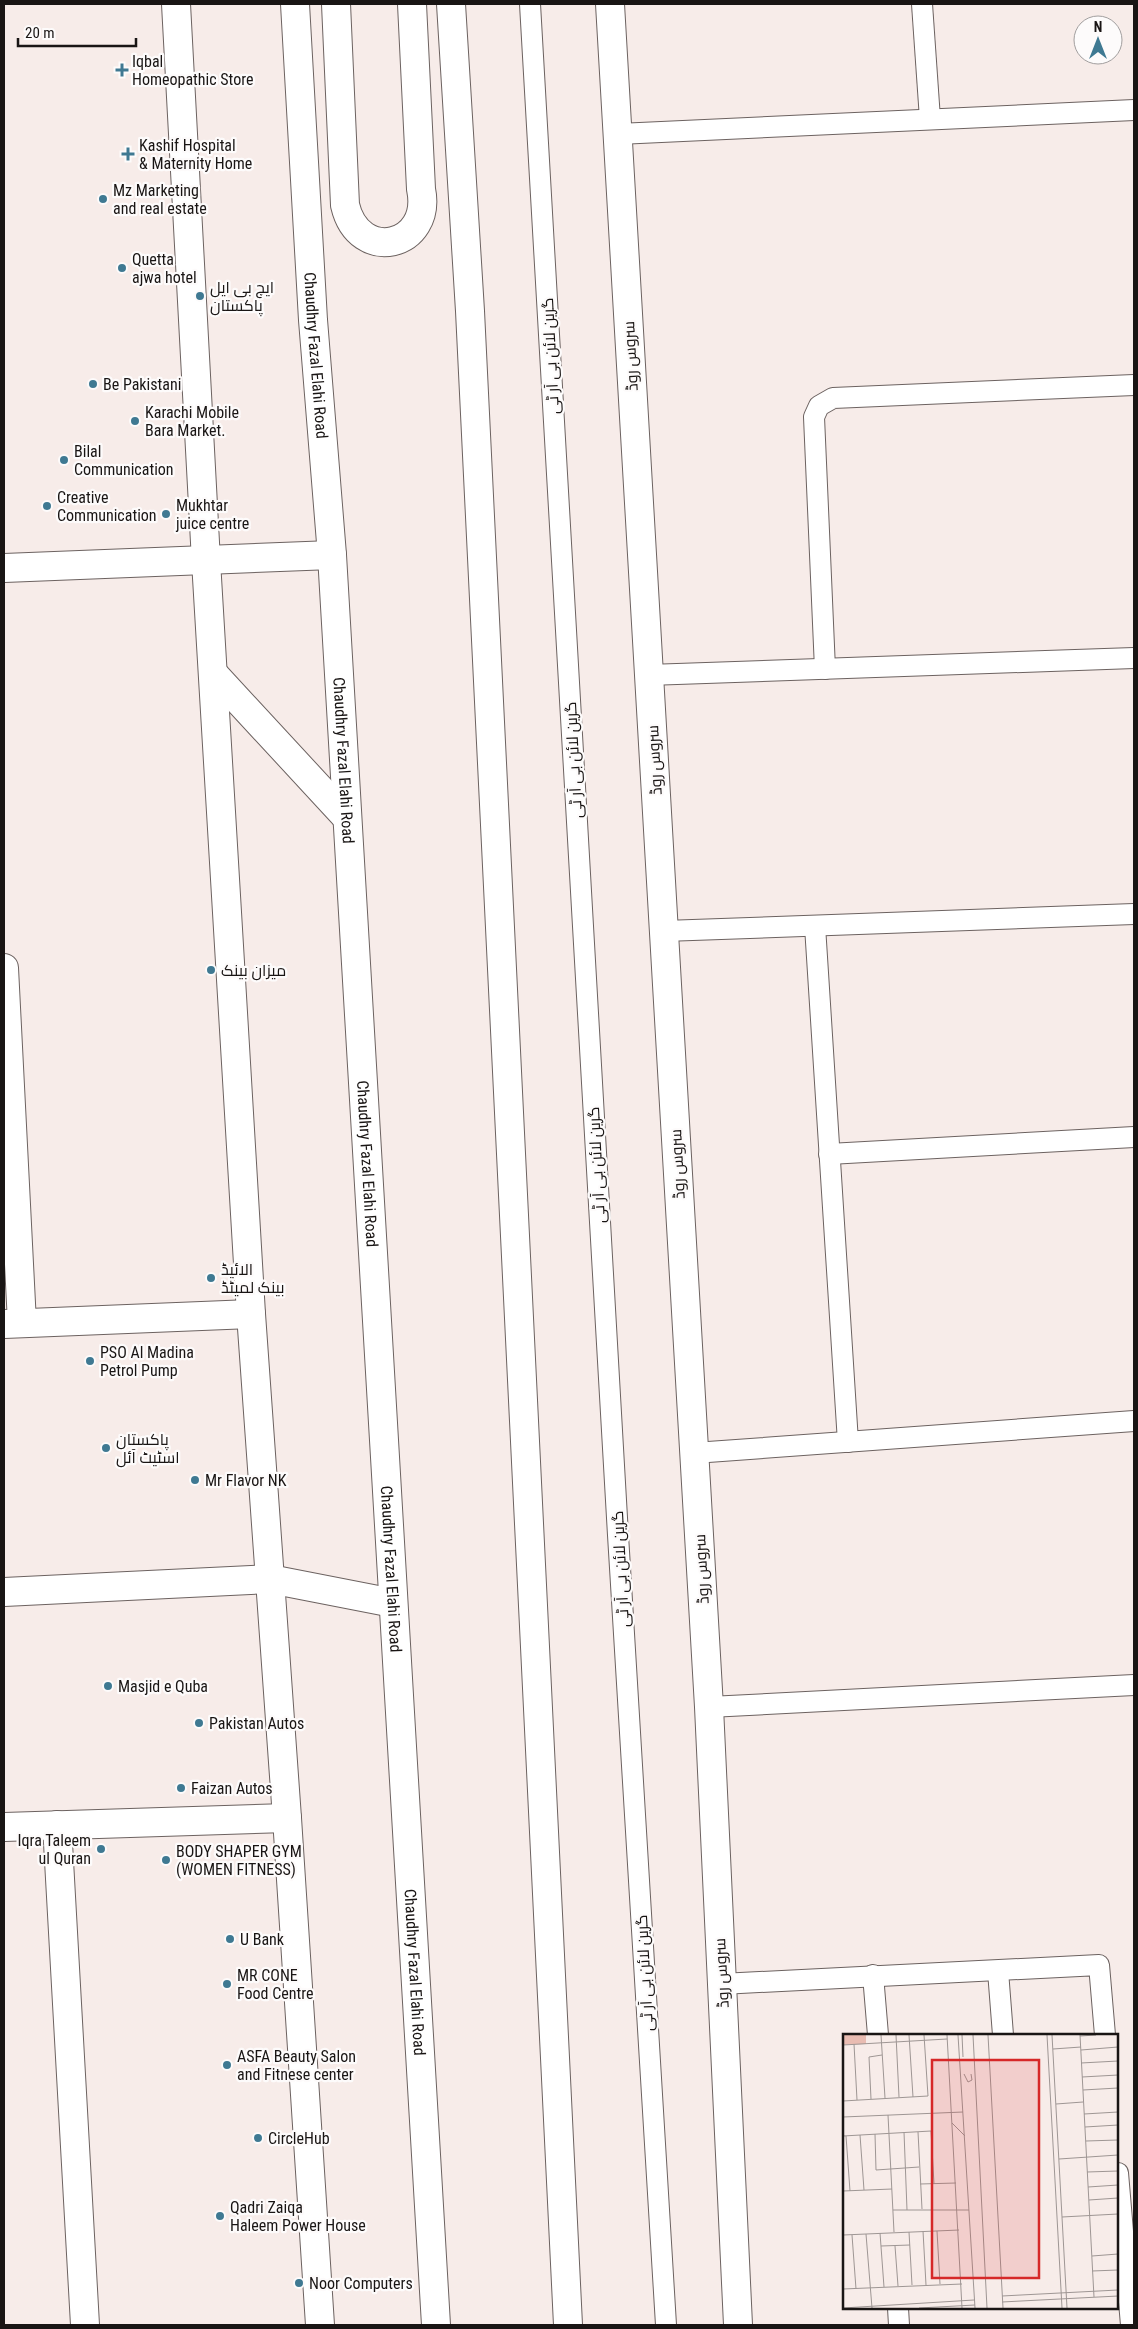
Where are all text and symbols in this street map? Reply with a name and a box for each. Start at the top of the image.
scale bar [18,15,135,47]
north arrow [1073,15,1123,65]
text: N [1094,19,1102,35]
text: 20 m [25,24,55,42]
place label: Iqbal Homeopathic Store [132,52,253,89]
marker: Iqbal Homeopathic Store [116,64,128,76]
place label: Kashif Hospital & Maternity Home [139,136,252,173]
marker: Kashif Hospital & Maternity Home [121,147,135,161]
place label: Mz Marketing and real estate [113,181,207,218]
marker: Mz Marketing and real estate [97,193,109,205]
place label: Quetta ajwa hotel [132,250,197,287]
marker: Quetta ajwa hotel [116,262,128,274]
street label: Chaudhry Fazal Elahi Road [300,272,332,439]
place label: ایچ بی ایل پاکستان [210,278,274,317]
marker: ایچ بی ایل پاکستان [194,290,206,302]
street label: گرین لائن بی آر ٹی [538,297,564,415]
street label: سروس روڈ [619,320,643,392]
place label: Be Pakistani [103,375,181,394]
marker: Be Pakistani [87,378,99,390]
place label: Karachi Mobile Bara Market. [145,403,239,440]
marker: Karachi Mobile Bara Market. [129,415,141,427]
place label: Bilal Communication [74,442,174,479]
marker: Bilal Communication [58,454,70,466]
place label: Creative Communication [57,488,157,525]
place label: Mukhtar juice centre [175,496,249,533]
marker: Creative Communication [41,500,53,512]
marker: Mukhtar juice centre [160,508,172,520]
street label: Chaudhry Fazal Elahi Road [329,677,358,844]
street label: گرین لائن بی آر ٹی [561,701,587,819]
street label: سروس روڈ [643,724,667,796]
place label: میزان بینک [221,961,286,981]
marker: میزان بینک [205,964,217,976]
street label: Chaudhry Fazal Elahi Road [353,1080,382,1248]
street label: گرین لائن بی آر ٹی [584,1106,610,1224]
street label: سروس روڈ [666,1128,690,1200]
place label: الائیڈ بینک لمیٹڈ [221,1260,285,1297]
marker: الائیڈ بینک لمیٹڈ [205,1272,217,1284]
place label: PSO Al Madina Petrol Pump [100,1343,194,1380]
marker: PSO Al Madina Petrol Pump [84,1355,96,1367]
place label: پاکستان اسٹیٹ آئل [116,1430,179,1468]
marker: پاکستان اسٹیٹ آئل [100,1442,112,1454]
place label: Mr Flavor NK [205,1471,287,1490]
marker: Mr Flavor NK [189,1474,201,1486]
street label: Chaudhry Fazal Elahi Road [377,1485,405,1653]
street label: گرین لائن بی آر ٹی [608,1510,634,1628]
street label: سروس روڈ [690,1533,714,1605]
place label: Masjid e Quba [118,1677,208,1696]
marker: Masjid e Quba [102,1680,114,1692]
place label: Pakistan Autos [209,1714,304,1733]
marker: Pakistan Autos [193,1717,205,1729]
place label: Faizan Autos [191,1779,273,1798]
marker: Faizan Autos [175,1782,187,1794]
place label: Iqra Taleem ul Quran [18,1831,91,1868]
place label: BODY SHAPER GYM (WOMEN FITNESS) [176,1842,302,1879]
marker: Iqra Taleem ul Quran [95,1843,107,1855]
marker: BODY SHAPER GYM (WOMEN FITNESS) [160,1854,172,1866]
street label: Chaudhry Fazal Elahi Road [400,1888,429,2056]
street label: گرین لائن بی آر ٹی [632,1914,658,2032]
place label: U Bank [240,1930,285,1949]
marker: U Bank [224,1933,236,1945]
street label: سروس روڈ [710,1937,734,2009]
place label: MR CONE Food Centre [237,1966,313,2003]
marker: MR CONE Food Centre [221,1978,233,1990]
inset map [843,2034,1118,2309]
place label: ASFA Beauty Salon and Fitnese center [237,2047,356,2084]
marker: ASFA Beauty Salon and Fitnese center [221,2059,233,2071]
place label: CircleHub [268,2129,330,2148]
marker: CircleHub [252,2132,264,2144]
place label: Qadri Zaiqa Haleem Power House [230,2198,366,2235]
marker: Qadri Zaiqa Haleem Power House [214,2210,226,2222]
place label: Noor Computers [309,2274,413,2293]
marker: Noor Computers [293,2277,305,2289]

